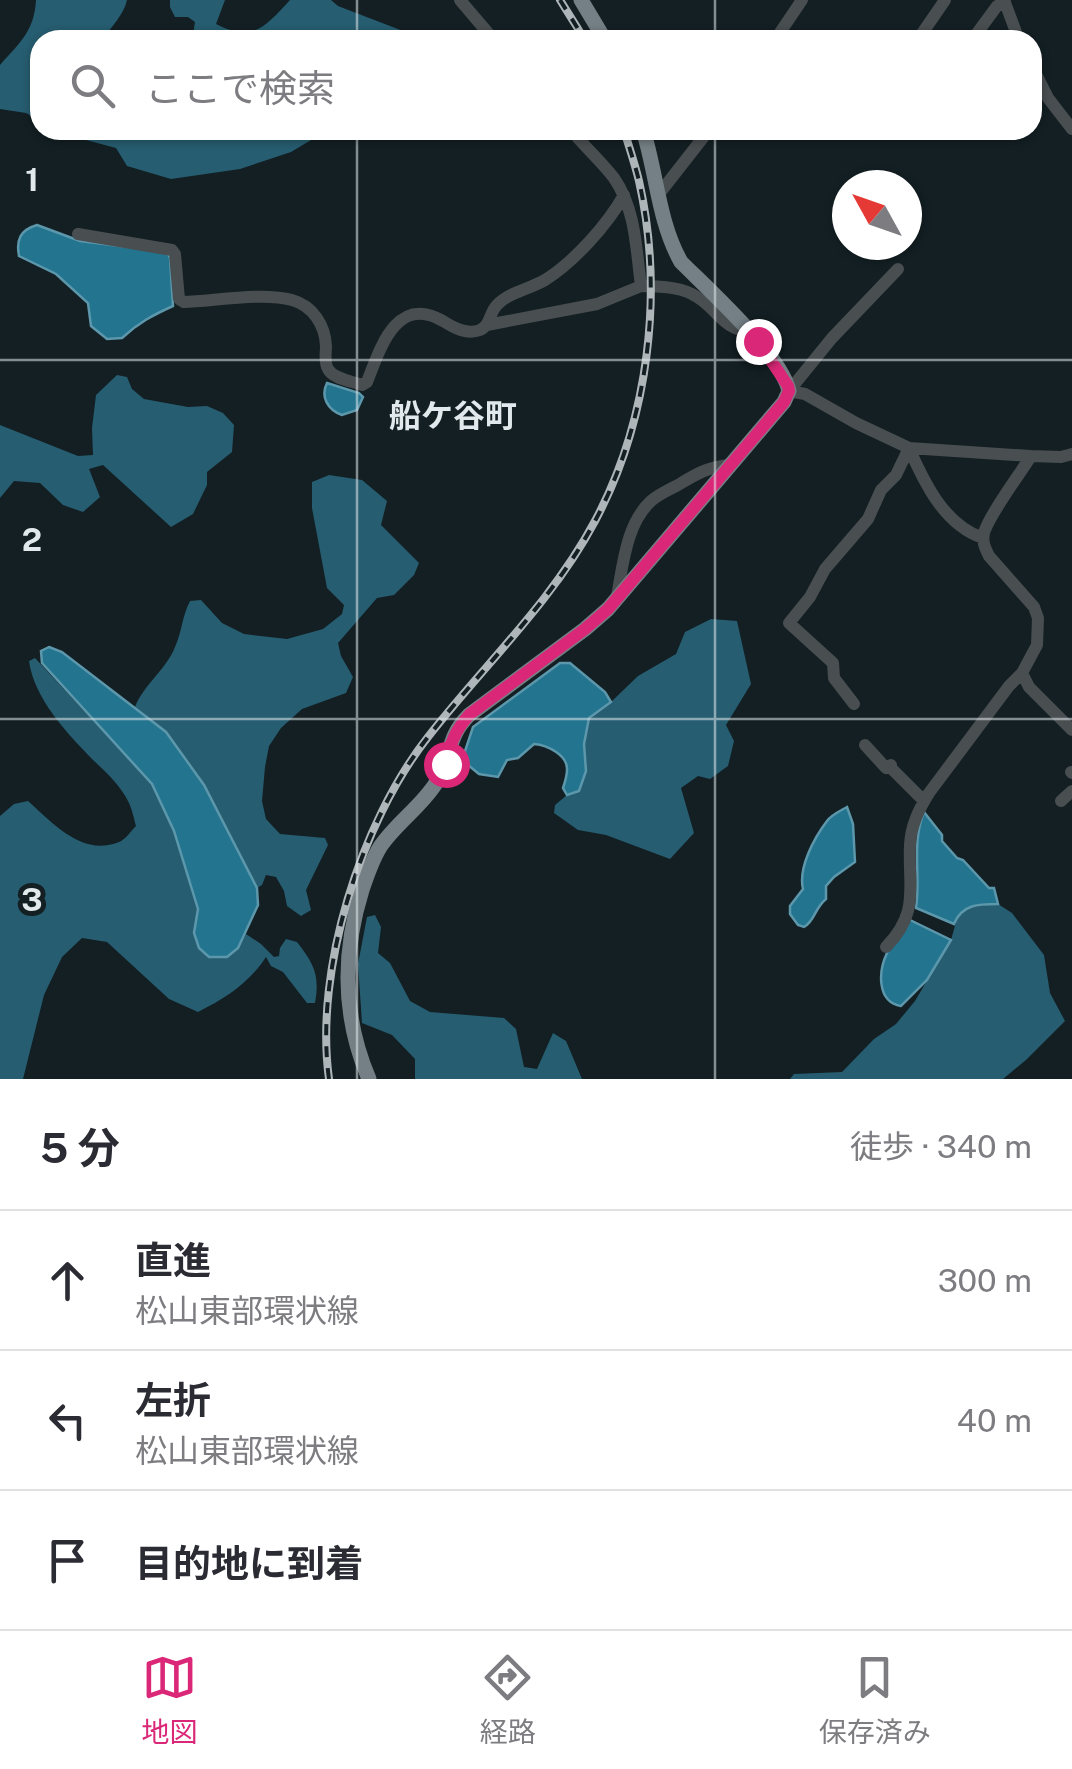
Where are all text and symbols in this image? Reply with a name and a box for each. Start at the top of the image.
search box [30,30,1042,140]
icon: search [65,58,120,113]
text: ここで検索 [145,66,335,111]
text: 1 [25,161,39,198]
north arrow [832,170,922,260]
route end [736,319,782,365]
district label: 船ケ谷町 [389,397,517,434]
text: 2 [22,521,42,558]
route start [424,742,470,788]
text: 3 [21,881,43,918]
text: 5 分 [40,1123,120,1172]
text: 徒歩 · 340 m [850,1128,1032,1165]
text: 直進 [135,1238,211,1283]
icon: ahead [40,1253,95,1308]
text: 300 m [938,1262,1032,1299]
text: 松山東部環状線 [135,1292,359,1329]
text: 左折 [135,1378,211,1423]
icon: left [40,1393,95,1448]
text: 40 m [957,1402,1032,1439]
text: 松山東部環状線 [135,1432,359,1469]
icon: arrive [40,1533,95,1588]
text: 目的地に到着 [135,1541,363,1586]
tab: 地図 [141,1650,197,1750]
tab: 経路 [480,1650,536,1750]
tab: 保存済み [819,1650,931,1750]

